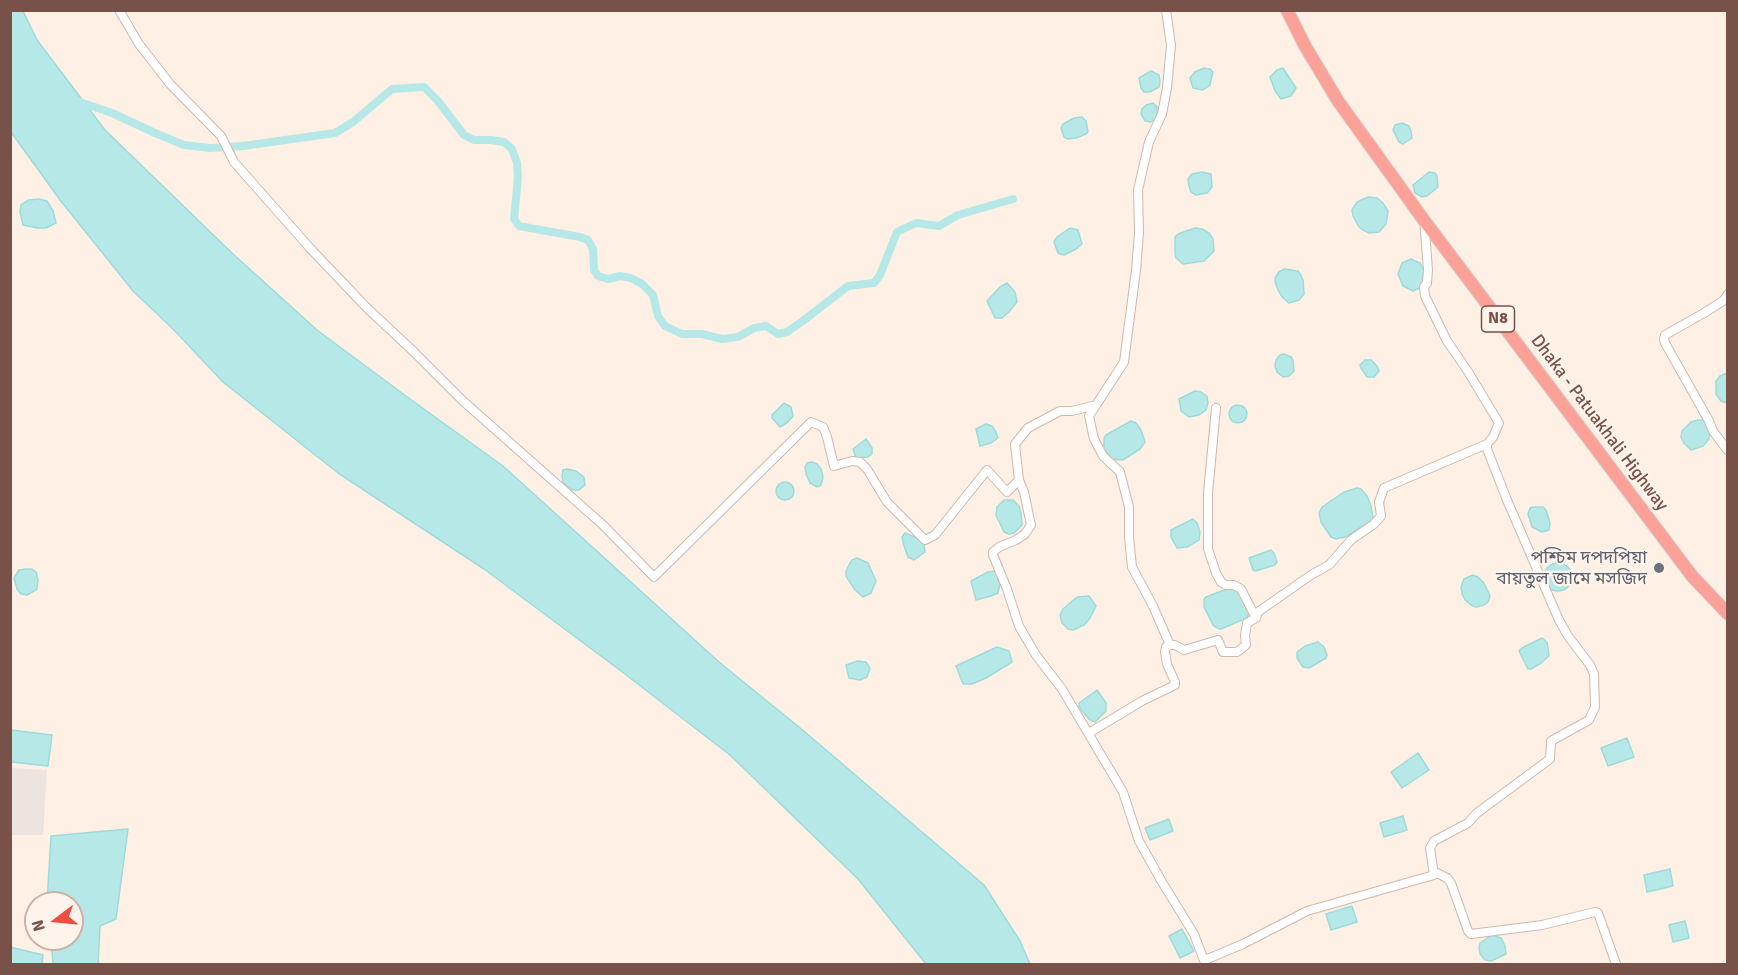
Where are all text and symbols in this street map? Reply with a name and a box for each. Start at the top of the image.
road number: N8 [1482,306,1514,332]
street label: Dhaka - Patuakhali Highway [1526,331,1672,515]
place label: পশ্চিম দপদপিয়া বায়তুল জামে মসজিদ [1496,547,1647,590]
marker: পশ্চিম দপদপিয়া বায়তুল জামে মসজিদ [1652,561,1666,575]
north arrow [24,891,84,951]
text: N [27,917,50,934]

